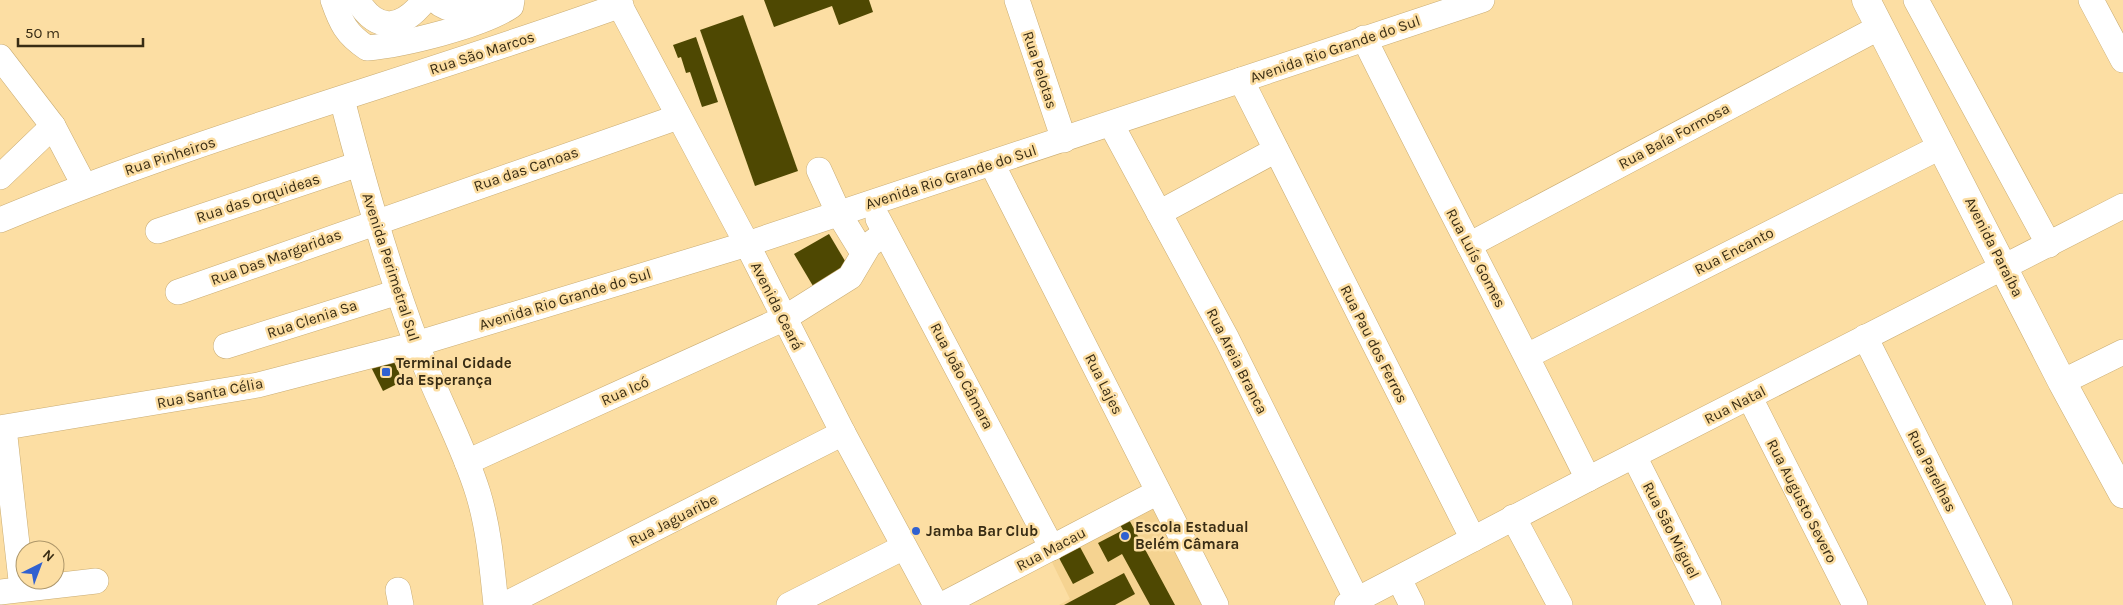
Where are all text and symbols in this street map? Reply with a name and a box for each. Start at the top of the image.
street label: Avenida Rio Grande do Sul [1248,11,1422,87]
scale bar [18,15,142,47]
text: 50 m [25,24,60,42]
street label: Rua São Marcos [427,28,537,78]
street label: Rua Pelotas [1019,29,1061,111]
street label: Rua Baía Formosa [1615,99,1733,173]
street label: Rua Pinheiros [122,133,218,179]
street label: Avenida Rio Grande do Sul [863,141,1039,213]
street label: Rua das Canoas [471,143,581,195]
street label: Rua das Orquideas [194,170,322,226]
street label: Avenida Perimetral Sul [359,191,423,343]
street label: Avenida Paraíba [1961,194,2027,300]
street label: Rua Luís Gomes [1442,205,1510,311]
street label: Rua Encanto [1691,223,1777,279]
street label: Rua Das Margaridas [208,225,344,289]
street label: Avenida Ceará [747,259,807,353]
street label: Avenida Rio Grande do Sul [477,264,653,334]
street label: Rua Pau dos Ferros [1336,282,1412,406]
street label: Rua Clenia Sa [265,296,359,342]
street label: Rua Areia Branca [1203,305,1271,417]
street label: Rua João Câmara [926,320,998,432]
street label: Rua Lajes [1081,351,1127,417]
place label: Terminal Cidade da Esperança [396,354,512,389]
marker: Terminal Cidade da Esperança [380,366,392,378]
street label: Rua Icó [598,373,652,409]
street label: Rua Santa Célia [155,374,265,412]
street label: Rua Natal [1701,382,1769,428]
street label: Rua Parelhas [1904,427,1960,515]
street label: Rua Augusto Severo [1763,436,1841,566]
street label: Rua São Miguel [1639,479,1703,581]
street label: Rua Jaguaribe [626,490,720,550]
place label: Escola Estadual Belém Câmara [1135,518,1249,553]
place label: Jamba Bar Club [926,522,1038,540]
street label: Rua Macau [1013,523,1089,575]
marker: Jamba Bar Club [910,525,922,537]
marker: Escola Estadual Belém Câmara [1119,530,1131,542]
north arrow [15,540,65,590]
text: N [39,546,58,565]

